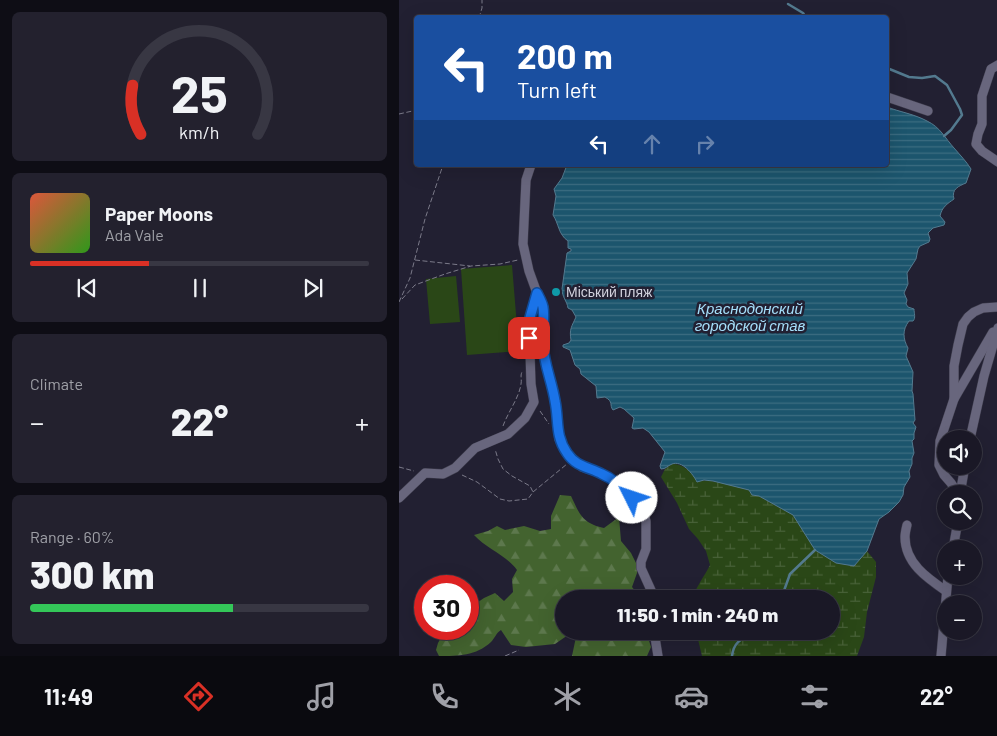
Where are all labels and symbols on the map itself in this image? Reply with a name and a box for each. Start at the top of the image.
place label: Міський пляж [566,283,653,300]
marker: Міський пляж [550,286,562,298]
water label: Краснодонский городской став [695,299,806,334]
pin [508,317,550,359]
position arrow [605,471,657,523]
speed limit sign: 30 [414,575,479,640]

